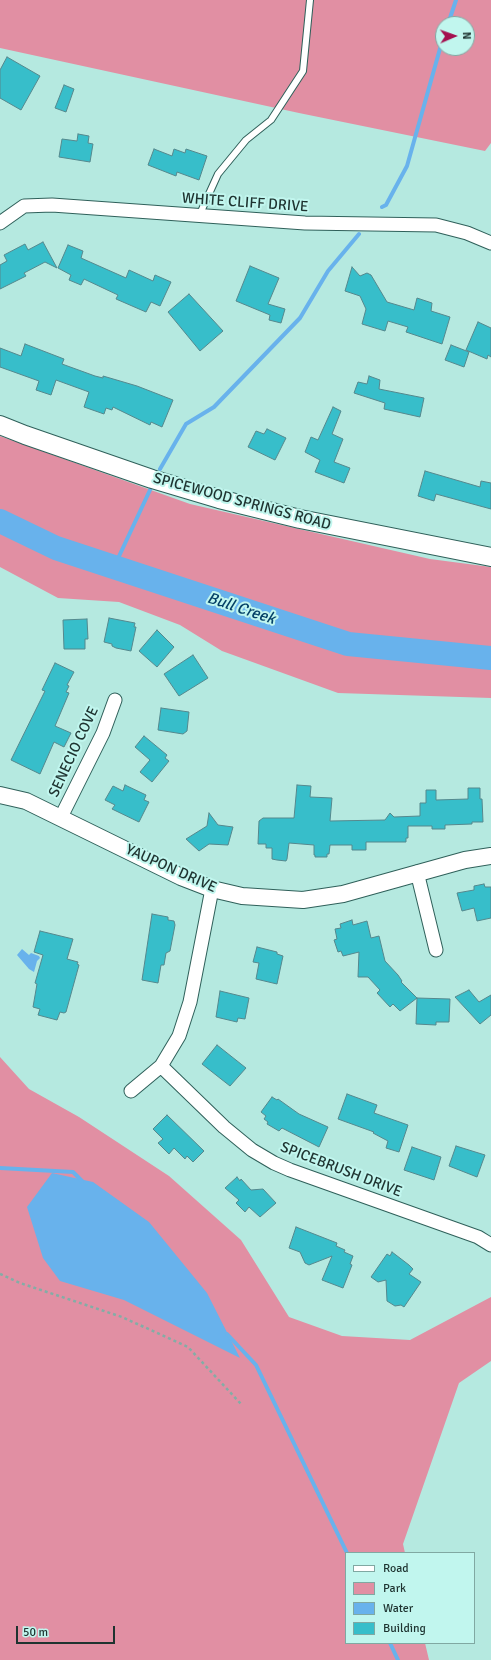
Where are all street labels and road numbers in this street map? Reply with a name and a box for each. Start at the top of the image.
street label: WHITE CLIFF DRIVE [181,190,309,216]
street label: SPICEWOOD SPRINGS ROAD [151,470,333,534]
street label: SENECIO COVE [45,704,103,800]
street label: YAUPON DRIVE [123,841,219,897]
street label: SPICEBRUSH DRIVE [278,1139,404,1201]

